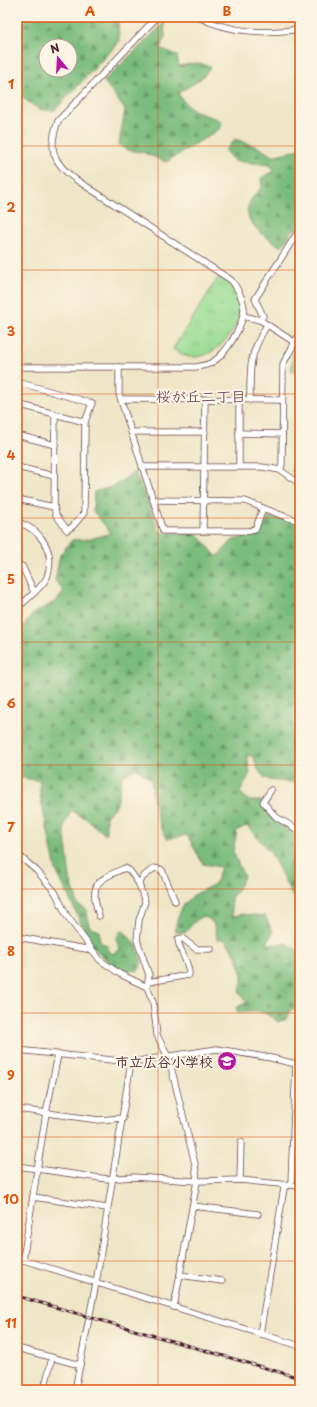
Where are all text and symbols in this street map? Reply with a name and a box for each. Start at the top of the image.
text: A [85,1,95,20]
text: B [223,1,232,20]
north arrow [38,38,78,78]
text: N [48,38,62,57]
text: 1 [8,74,14,93]
text: 2 [6,197,16,216]
text: 3 [7,321,16,340]
district label: 桜が丘二丁目 [156,384,246,407]
text: 4 [7,445,16,464]
text: 5 [7,569,15,588]
text: 6 [6,693,16,712]
text: 7 [7,817,15,836]
text: 8 [7,941,15,960]
school or university icon: 市立広谷小学校 [216,1050,238,1072]
place label: 市立広谷小学校 [115,1051,213,1072]
text: 9 [7,1065,15,1084]
text: 10 [3,1189,19,1208]
text: 11 [5,1313,17,1332]

